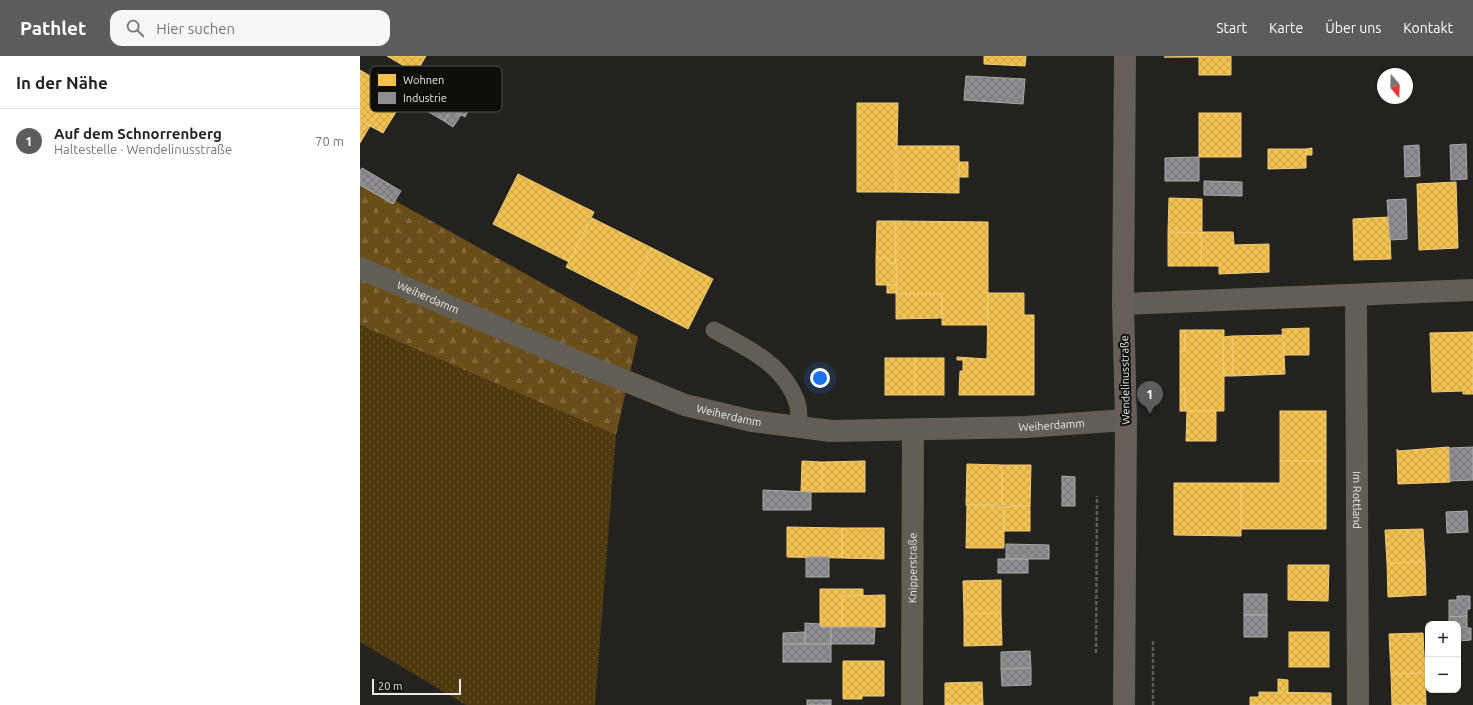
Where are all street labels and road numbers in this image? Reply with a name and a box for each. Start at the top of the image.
street label: Weiherdamm [395,279,461,316]
street label: Wendelinusstraße [1118,335,1132,425]
street label: Weiherdamm [695,402,762,428]
street label: Weiherdamm [1018,417,1085,433]
street label: Im Rottland [1351,471,1363,529]
street label: Knipperstraße [906,533,919,603]

